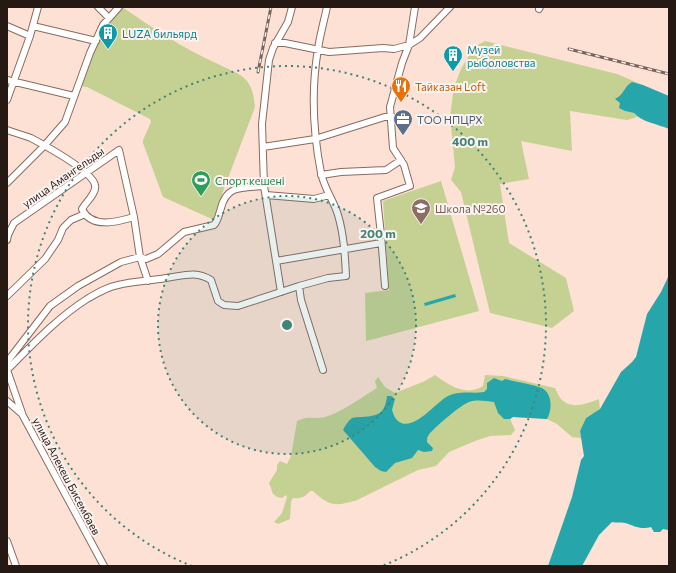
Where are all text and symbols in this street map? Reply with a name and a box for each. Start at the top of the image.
building icon: LUZA бильярд [97,22,119,50]
place label: LUZA бильярд [122,27,197,40]
place label: Музей рыболовства [467,43,535,69]
building icon: Музей рыболовства [442,44,464,72]
restaurant icon: Тайказан Loft [390,75,412,103]
place label: Тайказан Loft [415,80,486,93]
office icon: ТОО НПЦРХ [392,108,414,136]
place label: ТОО НПЦРХ [417,113,483,126]
text: 400 m [452,134,488,148]
street label: улица Амангельды [20,144,106,210]
sports icon: Спорт кешені [190,169,212,197]
place label: Спорт кешені [215,174,285,187]
school or university icon: Школа №260 [410,197,432,225]
place label: Школа №260 [435,202,506,215]
text: 200 m [360,226,396,240]
centre of rings [280,318,294,332]
street label: улица Алекеш Бисембаев [31,415,104,537]

